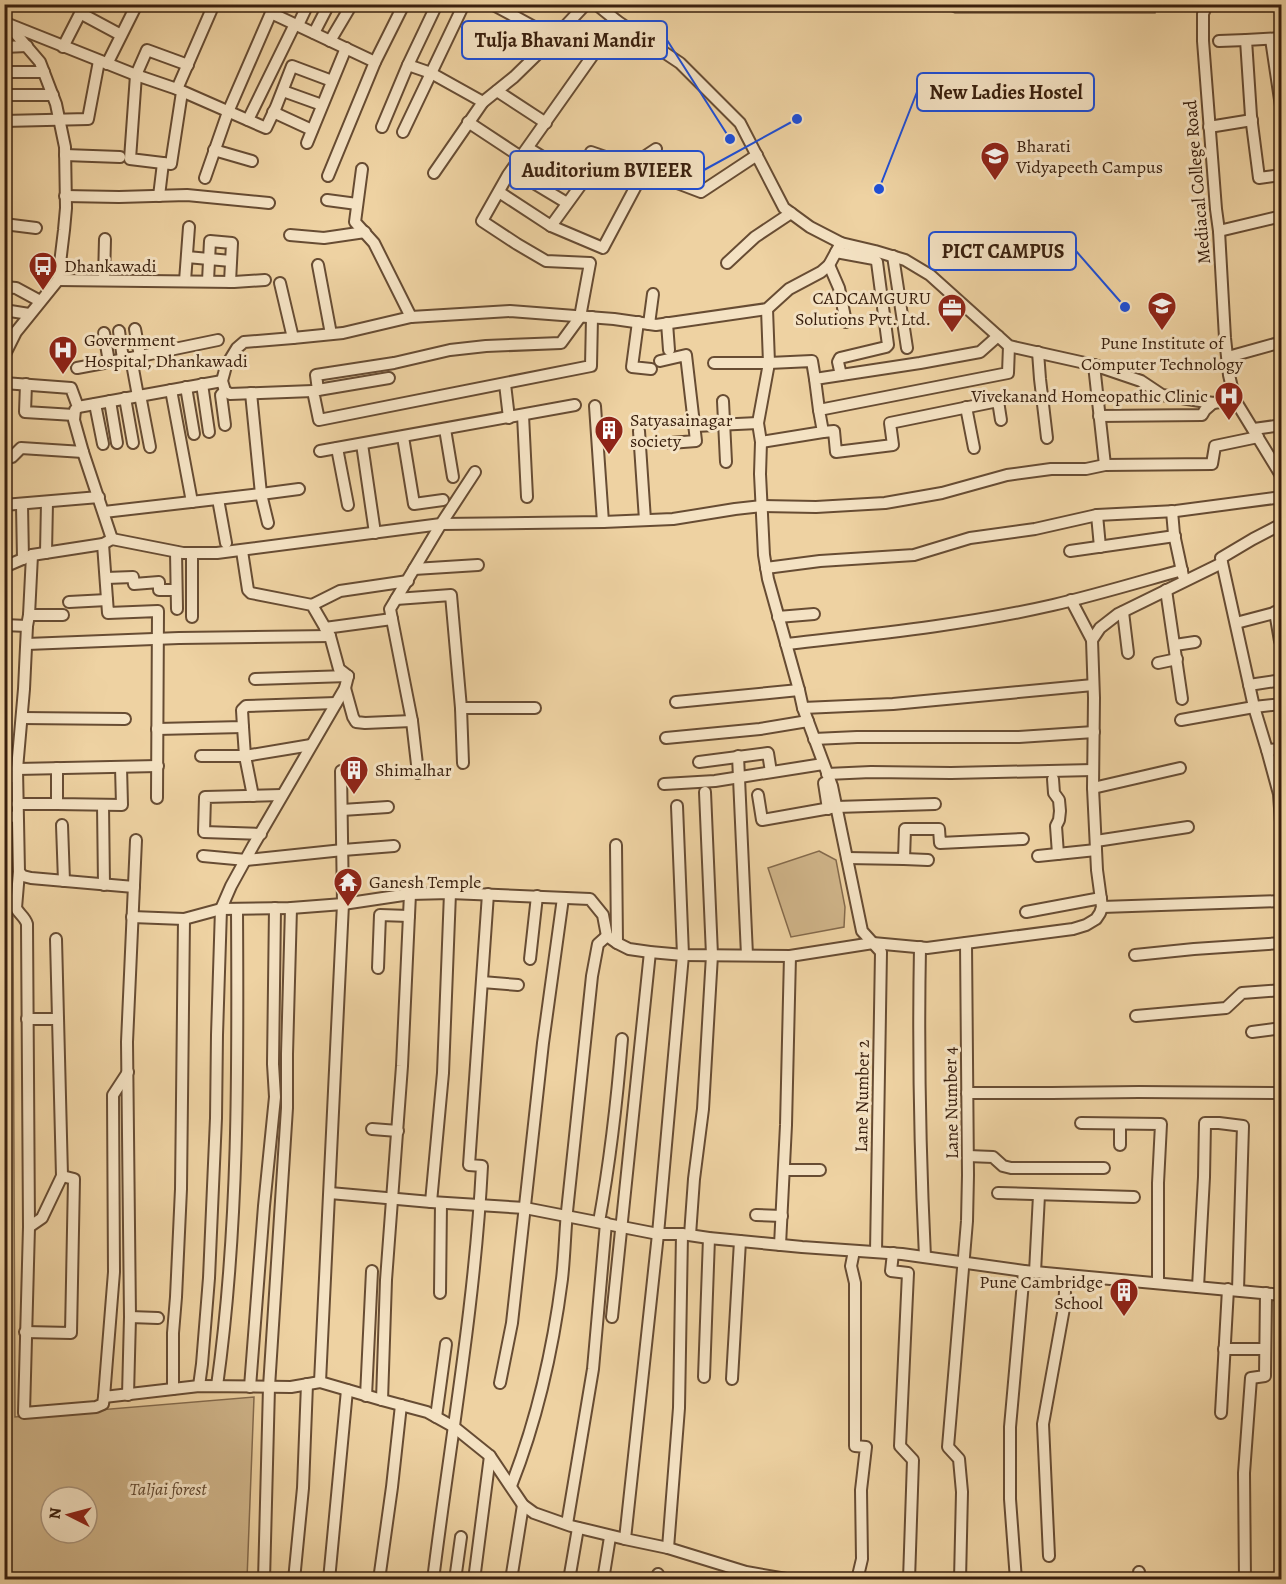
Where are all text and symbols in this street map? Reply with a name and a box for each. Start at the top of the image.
callout: Tulja Bhavani Mandir [462,21,667,59]
text: Tulja Bhavani Mandir [475,27,655,54]
callout: New Ladies Hostel [917,73,1094,111]
text: New Ladies Hostel [929,79,1083,106]
street label: Mediacal College Road [1178,99,1216,265]
place label: Bharati Vidyapeeth Campus [1015,134,1163,179]
school or university icon: Bharati Vidyapeeth Campus [979,140,1011,182]
callout: Auditorium BVIEER [510,151,704,189]
text: Auditorium BVIEER [521,157,693,184]
callout: PICT CAMPUS [929,232,1076,270]
text: PICT CAMPUS [942,238,1064,265]
bus stop icon: Dhankawadi [27,250,59,292]
place label: Dhankawadi [64,254,157,278]
place label: CADCAMGURU Solutions Pvt. Ltd. [795,286,931,331]
school or university icon: Pune Institute of Computer Technology [1146,290,1178,332]
office icon: CADCAMGURU Solutions Pvt. Ltd. [936,292,968,334]
place label: Government Hospital, Dhankawadi [84,328,248,373]
place label: Pune Institute of Computer Technology [1081,331,1244,376]
hospital icon: Government Hospital, Dhankawadi [47,334,79,376]
hospital icon: Vivekanand Homeopathic Clinic [1213,380,1245,422]
place label: Vivekanand Homeopathic Clinic [970,384,1208,408]
place label: Satyasainagar society [630,408,733,453]
building icon: Satyasainagar society [593,414,625,456]
building icon: Shimalhar [338,754,370,796]
place label: Shimalhar [375,758,452,782]
temple icon: Ganesh Temple [332,866,364,908]
place label: Ganesh Temple [369,870,481,894]
street label: Lane Number 2 [849,1039,875,1153]
street label: Lane Number 4 [938,1047,964,1159]
place label: Pune Cambridge School [979,1270,1104,1315]
building icon: Pune Cambridge School [1108,1276,1140,1318]
park label: Taljai forest [130,1477,207,1501]
north arrow [39,1485,99,1545]
text: N [44,1506,67,1520]

